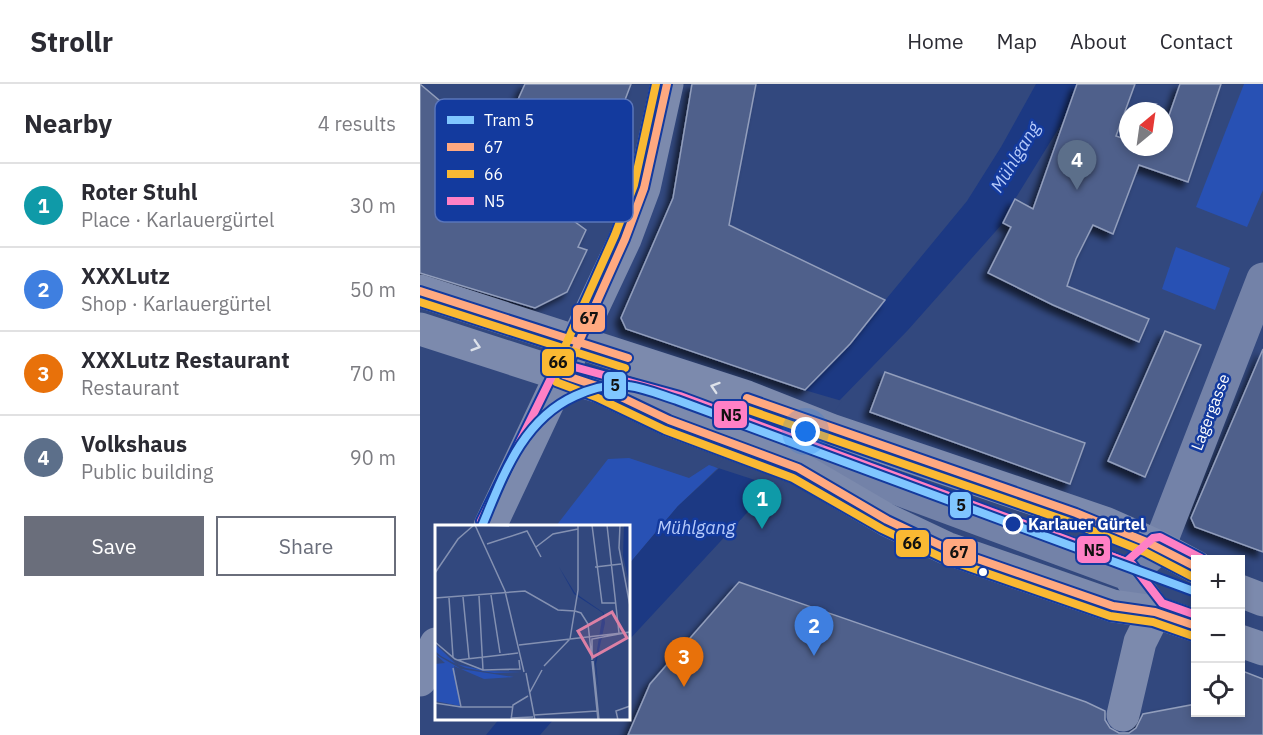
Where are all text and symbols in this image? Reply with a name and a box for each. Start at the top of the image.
text: Strollr [30,23,113,60]
text: Home [907,27,964,55]
text: Map [997,27,1037,55]
text: About [1070,27,1127,55]
text: Contact [1160,27,1233,55]
legend [435,99,633,222]
north arrow [1119,102,1173,156]
text: Nearby [24,106,112,140]
text: 4 results [318,110,396,137]
text: Tram 5 [484,110,534,130]
water label: Mühlgang [985,117,1045,196]
text: 67 [484,137,503,157]
pin: 4 [1058,141,1096,190]
text: 66 [484,164,503,184]
text: Roter Stuhl [81,177,198,206]
text: N5 [484,191,505,211]
text: 1 [38,192,50,219]
text: 30 m [350,192,396,219]
text: Place · Karlauergürtel [81,206,274,233]
text: XXXLutz [81,261,170,290]
text: 2 [38,276,50,303]
text: 50 m [350,276,396,303]
text: Shop · Karlauergürtel [81,290,271,317]
line badge: 67 [572,304,606,333]
text: 67 [579,308,599,328]
one-way arrow [470,339,481,351]
text: XXXLutz Restaurant [81,345,290,374]
line badge: 66 [541,348,575,377]
text: 66 [548,352,568,372]
text: 3 [38,360,50,387]
text: 70 m [350,360,396,387]
line badge: 5 [603,371,627,400]
street label: Lagergasse [1186,371,1234,453]
text: Restaurant [81,374,179,401]
text: 5 [610,375,620,395]
one-way arrow [710,382,721,394]
line badge: N5 [713,400,748,429]
text: N5 [720,405,742,425]
your location [791,417,820,446]
text: Volkshaus [81,429,187,458]
text: 4 [38,444,50,471]
text: 90 m [350,444,396,471]
text: Public building [81,458,213,485]
pin: 1 [742,480,782,529]
line badge: 5 [949,491,972,519]
text: 5 [956,495,966,515]
marker: Karlauer Gürtel [1003,514,1023,534]
place label: Karlauer Gürtel [1028,514,1145,534]
button: Save [24,516,204,576]
button: Share [216,516,396,576]
water label: Mühlgang [657,516,736,539]
inset map [435,525,630,720]
line badge: 66 [895,529,930,558]
text: 66 [902,533,922,553]
line badge: N5 [1076,535,1111,564]
line badge: 67 [942,538,977,567]
text: N5 [1083,540,1105,560]
text: 67 [949,542,969,562]
map controls [1191,555,1245,717]
button: + [1191,555,1245,609]
unlabelled marker [977,566,989,578]
pin: 2 [794,606,834,656]
button: − [1191,609,1245,663]
pin: 3 [664,638,704,687]
button: locate [1191,663,1245,717]

